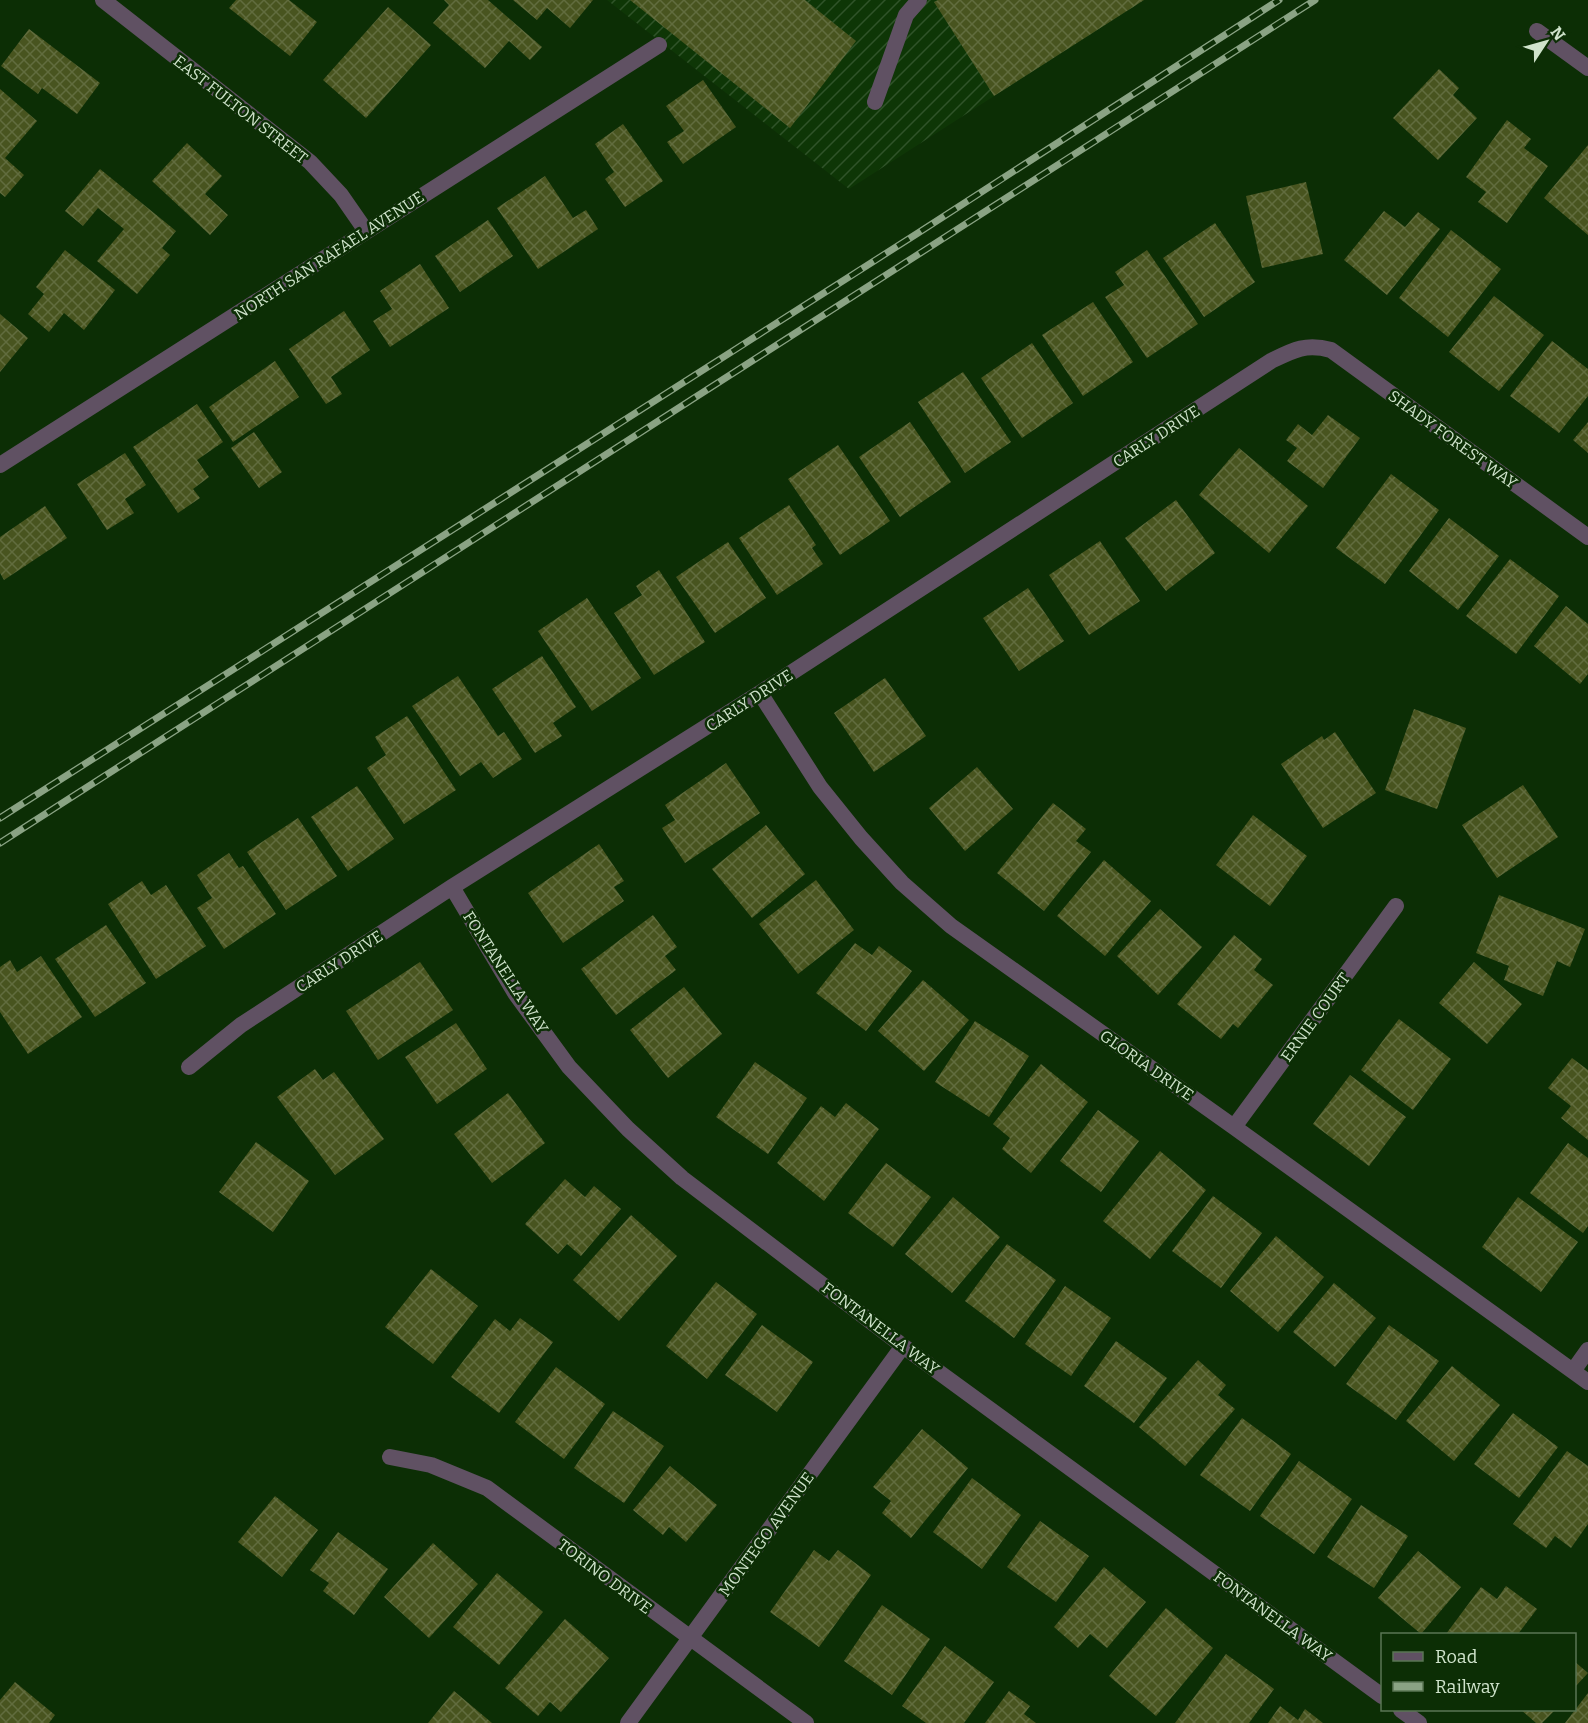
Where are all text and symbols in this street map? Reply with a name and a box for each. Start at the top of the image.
north arrow [1516,12,1576,72]
text: N [1546,23,1569,44]
street label: EAST FULTON STREET [170,51,311,168]
street label: NORTH SAN RAFAEL AVENUE [231,187,428,324]
street label: SHADY FOREST WAY [1385,386,1521,493]
street label: CARLY DRIVE [1109,401,1203,472]
street label: CARLY DRIVE [702,665,796,736]
street label: FONTANELLA WAY [459,908,553,1037]
street label: CARLY DRIVE [292,926,386,997]
street label: ERNIE COURT [1277,969,1354,1065]
street label: GLORIA DRIVE [1096,1026,1197,1105]
street label: FONTANELLA WAY [818,1278,944,1379]
street label: MONTEGO AVENUE [715,1468,818,1600]
street label: TORINO DRIVE [554,1535,655,1618]
street label: FONTANELLA WAY [1210,1567,1336,1666]
legend [1381,1633,1576,1711]
text: Road [1435,1646,1478,1668]
text: Railway [1435,1676,1500,1698]

